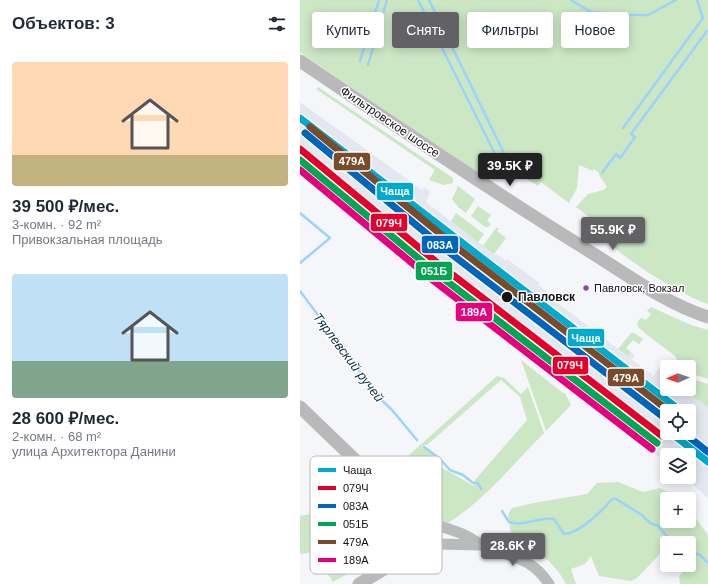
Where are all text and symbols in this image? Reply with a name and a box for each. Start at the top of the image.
chip: Купить [312,12,384,48]
chip: Снять [392,12,459,48]
chip: Фильтры [467,12,553,48]
chip: Новое [561,12,629,48]
icon: filters [266,13,288,35]
text: Объектов: 3 [12,14,115,33]
street label: Фильтровское шоссе [338,84,442,160]
icon: home [114,88,186,160]
line badge: 479А [333,152,371,171]
pin: 39.5K ₽ [473,153,547,187]
text: 479А [339,155,365,167]
text: 39.5K ₽ [487,158,533,173]
line badge: Чаща [376,182,414,201]
text: Чаща [380,185,411,197]
text: 39 500 ₽/мес. [12,197,119,216]
line badge: 079Ч [370,213,408,232]
text: 3-комн. · 92 m² [12,217,101,232]
text: 079Ч [376,217,402,229]
pin: 55.9K ₽ [576,217,650,251]
text: 55.9K ₽ [590,222,636,237]
text: Привокзальная площадь [12,232,163,247]
line badge: 083А [421,235,459,254]
text: 083А [427,239,453,251]
line badge: 051Б [415,261,453,281]
text: 051Б [421,265,447,277]
place label: Павловск, Вокзал [594,282,684,294]
marker: Павловск, Вокзал [581,283,591,293]
marker: Павловск [500,290,514,304]
place label: Павловск [518,290,576,304]
icon: home [114,300,186,372]
line badge: 189А [455,302,493,322]
text: 189А [461,306,487,318]
water label: Тярлевский ручей [310,310,387,405]
line badge: Чаща [567,328,605,347]
text: Чаща [571,332,602,344]
line badge: 079Ч [552,356,589,375]
text: 079Ч [557,359,583,371]
north arrow [660,360,696,396]
map controls [660,360,696,572]
line badge: 479А [607,368,645,387]
text: 479А [613,372,639,384]
button: locate [660,404,696,440]
text: 28 600 ₽/мес. [12,409,119,428]
text: 2-комн. · 68 m² [12,429,101,444]
text: улица Архитектора Данини [12,444,176,459]
button: layers [660,448,696,484]
legend [310,456,442,574]
text: Чаща [343,464,372,476]
text: 079Ч [343,482,369,494]
button: + [660,492,696,528]
text: 083А [343,500,369,512]
text: 051Б [343,518,369,530]
pin: 28.6K ₽ [476,533,550,567]
text: 479А [343,536,369,548]
button: − [660,536,696,572]
text: 28.6K ₽ [490,538,536,553]
text: 189А [343,554,369,566]

